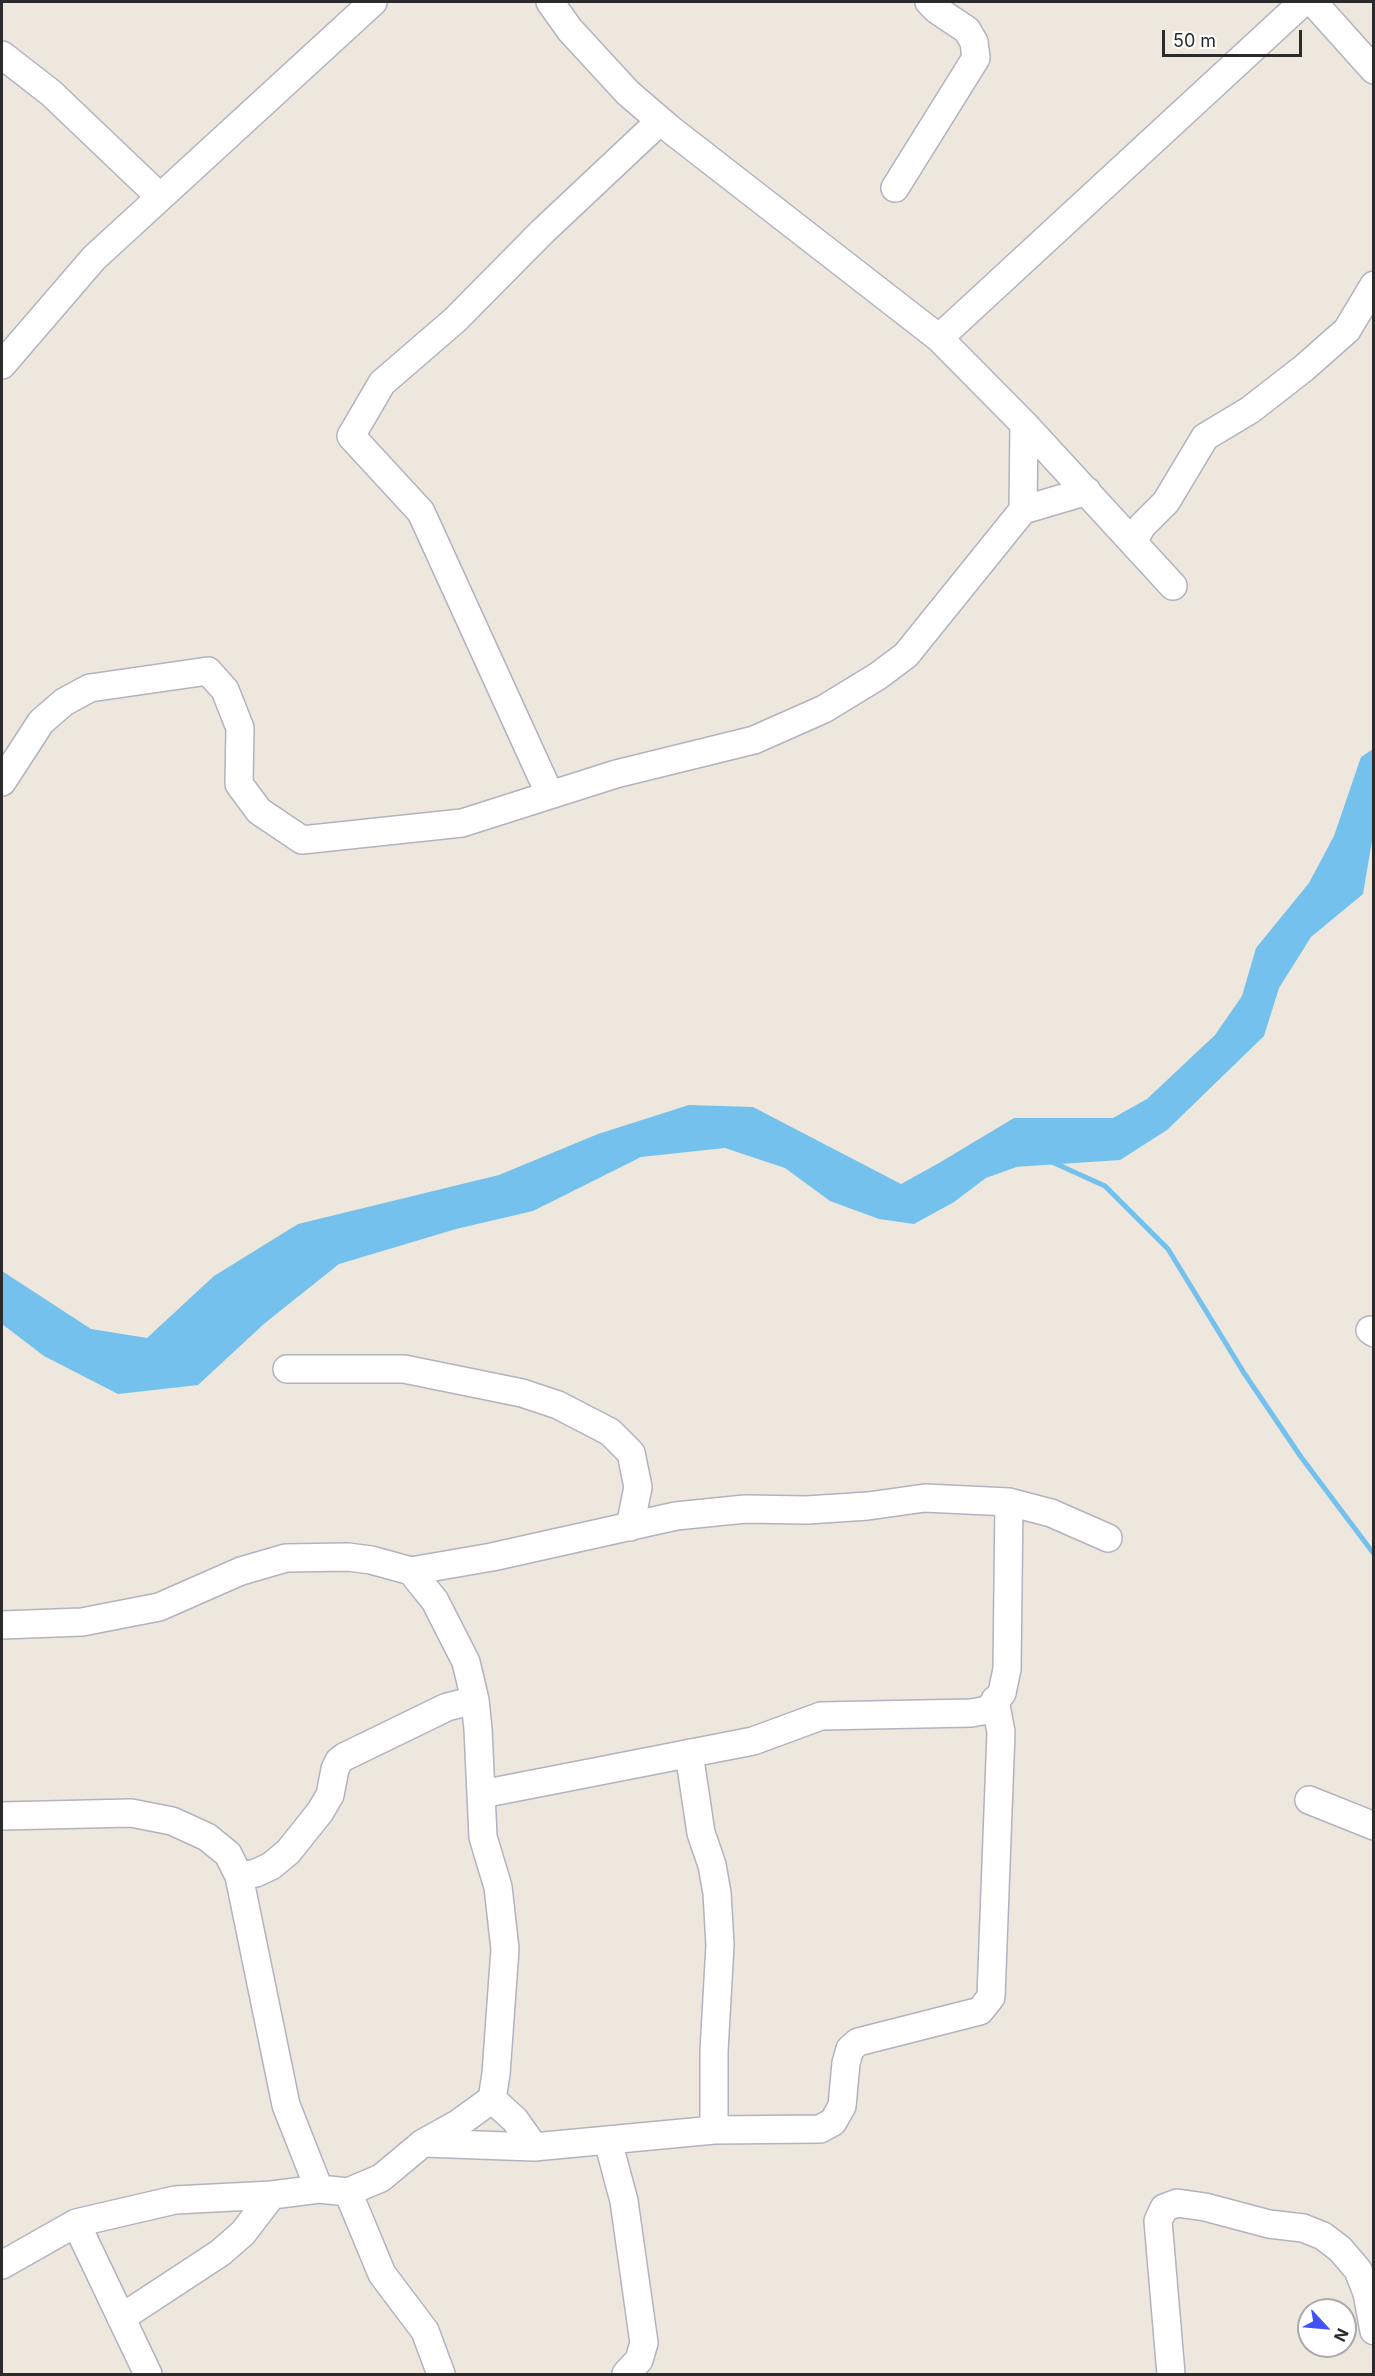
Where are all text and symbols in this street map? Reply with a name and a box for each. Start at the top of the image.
scale bar [1165,18,1304,56]
text: 50 m [1173,30,1216,51]
north arrow [1297,2298,1357,2358]
text: N [1330,2325,1353,2345]

